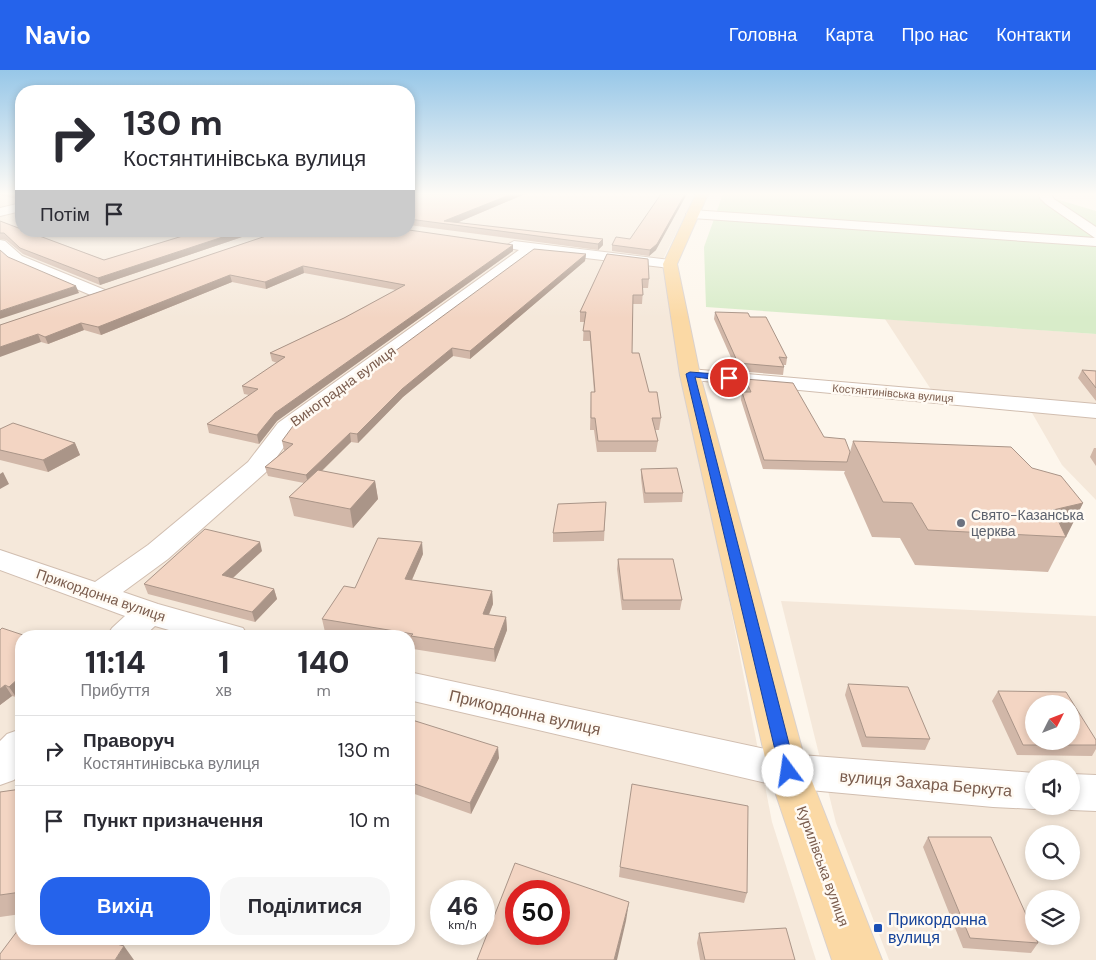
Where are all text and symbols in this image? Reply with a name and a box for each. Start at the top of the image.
text: Navio [25,20,91,51]
text: Головна [729,23,797,47]
text: Карта [825,23,873,47]
text: Про нас [901,23,968,47]
text: Контакти [996,23,1071,47]
text: 130 m [123,100,223,146]
icon: right [40,105,105,170]
text: Костянтинівська вулиця [123,144,366,173]
icon: arrive [100,200,128,228]
text: Потім [40,202,90,227]
street label: Виноградна вулиця [287,342,399,430]
pin [708,357,750,399]
icon: arrive [715,364,743,392]
street label: Костянтинівська вулиця [832,381,954,405]
place label: Свято-Казанська церква [971,506,1084,540]
marker: Свято-Казанська церква [955,517,967,529]
street label: Прикордонна вулиця [34,564,168,626]
text: 11:14 [85,643,146,682]
text: 1 [218,643,229,682]
text: 140 [298,643,349,682]
text: Прибуття [81,680,150,701]
text: хв [216,680,232,701]
text: m [316,680,331,701]
street label: Прикордонна вулиця [447,685,603,740]
north arrow [1025,695,1080,750]
map controls [1025,695,1080,945]
text: Праворуч [83,728,175,753]
icon: right [40,737,68,765]
text: 130 m [338,738,390,763]
position arrow [761,744,813,796]
text: Костянтинівська вулиця [83,753,260,774]
button: sound [1025,760,1080,815]
street label: вулиця Захара Беркута [839,765,1013,802]
street label: Курилівська вулиця [793,803,853,929]
icon: arrive [40,807,68,835]
text: Пункт призначення [83,808,263,833]
text: 10 m [349,808,390,833]
button: search [1025,825,1080,880]
button: Вихід [40,877,210,935]
button: Поділитися [220,877,390,935]
speed limit sign: 50 [505,880,570,945]
text: 46 [446,890,479,923]
button: layers [1025,890,1080,945]
place label: Прикордонна вулиця [888,909,987,948]
text: km/h [448,917,477,933]
marker: Прикордонна вулиця [872,922,884,934]

